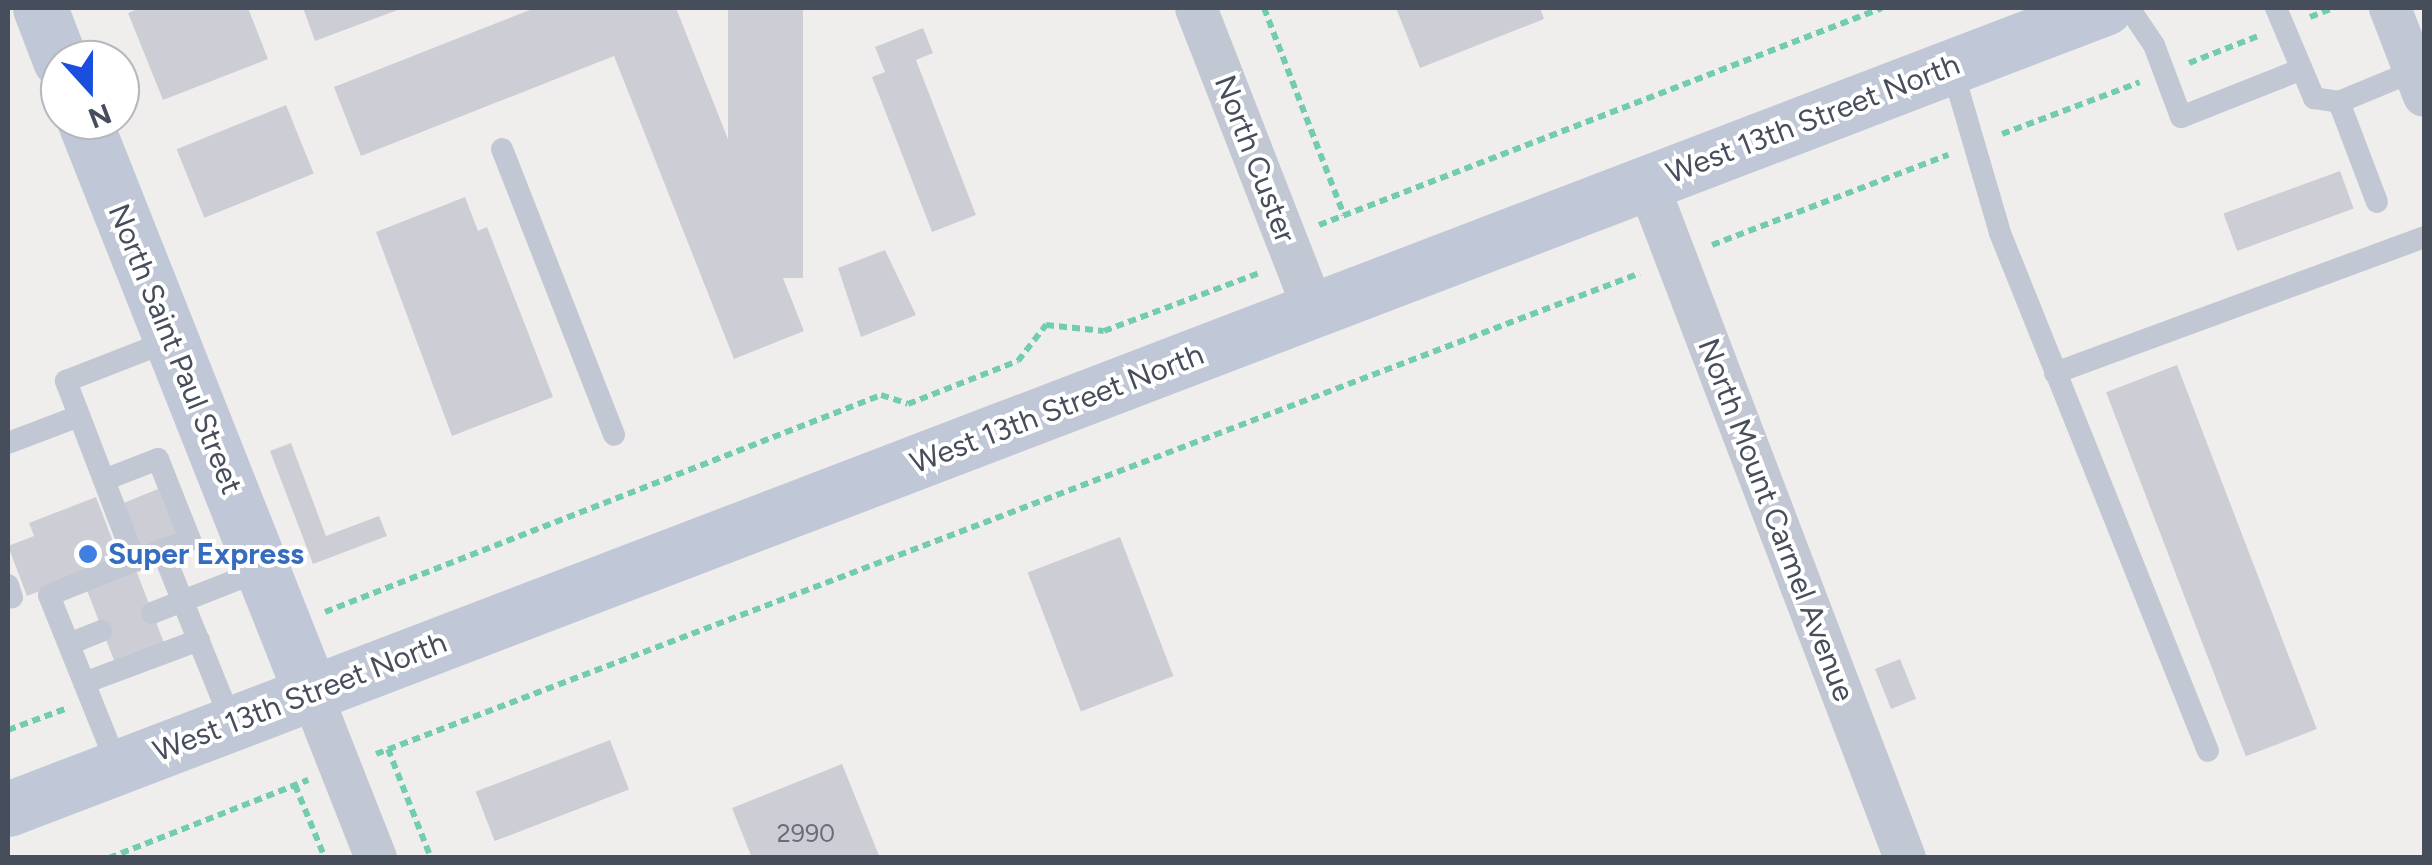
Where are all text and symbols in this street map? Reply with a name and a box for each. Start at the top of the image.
north arrow [40,40,140,140]
street label: West 13th Street North [1661,46,1965,192]
street label: North Custer [1207,70,1303,248]
text: N [84,96,116,136]
street label: North Saint Paul Street [100,199,250,499]
street label: North Mount Carmel Avenue [1690,334,1862,706]
street label: West 13th Street North [905,336,1209,482]
place label: Super Express [108,536,304,572]
marker: Super Express [77,543,99,565]
street label: West 13th Street North [148,624,452,770]
house number: 2990 [777,818,835,848]

